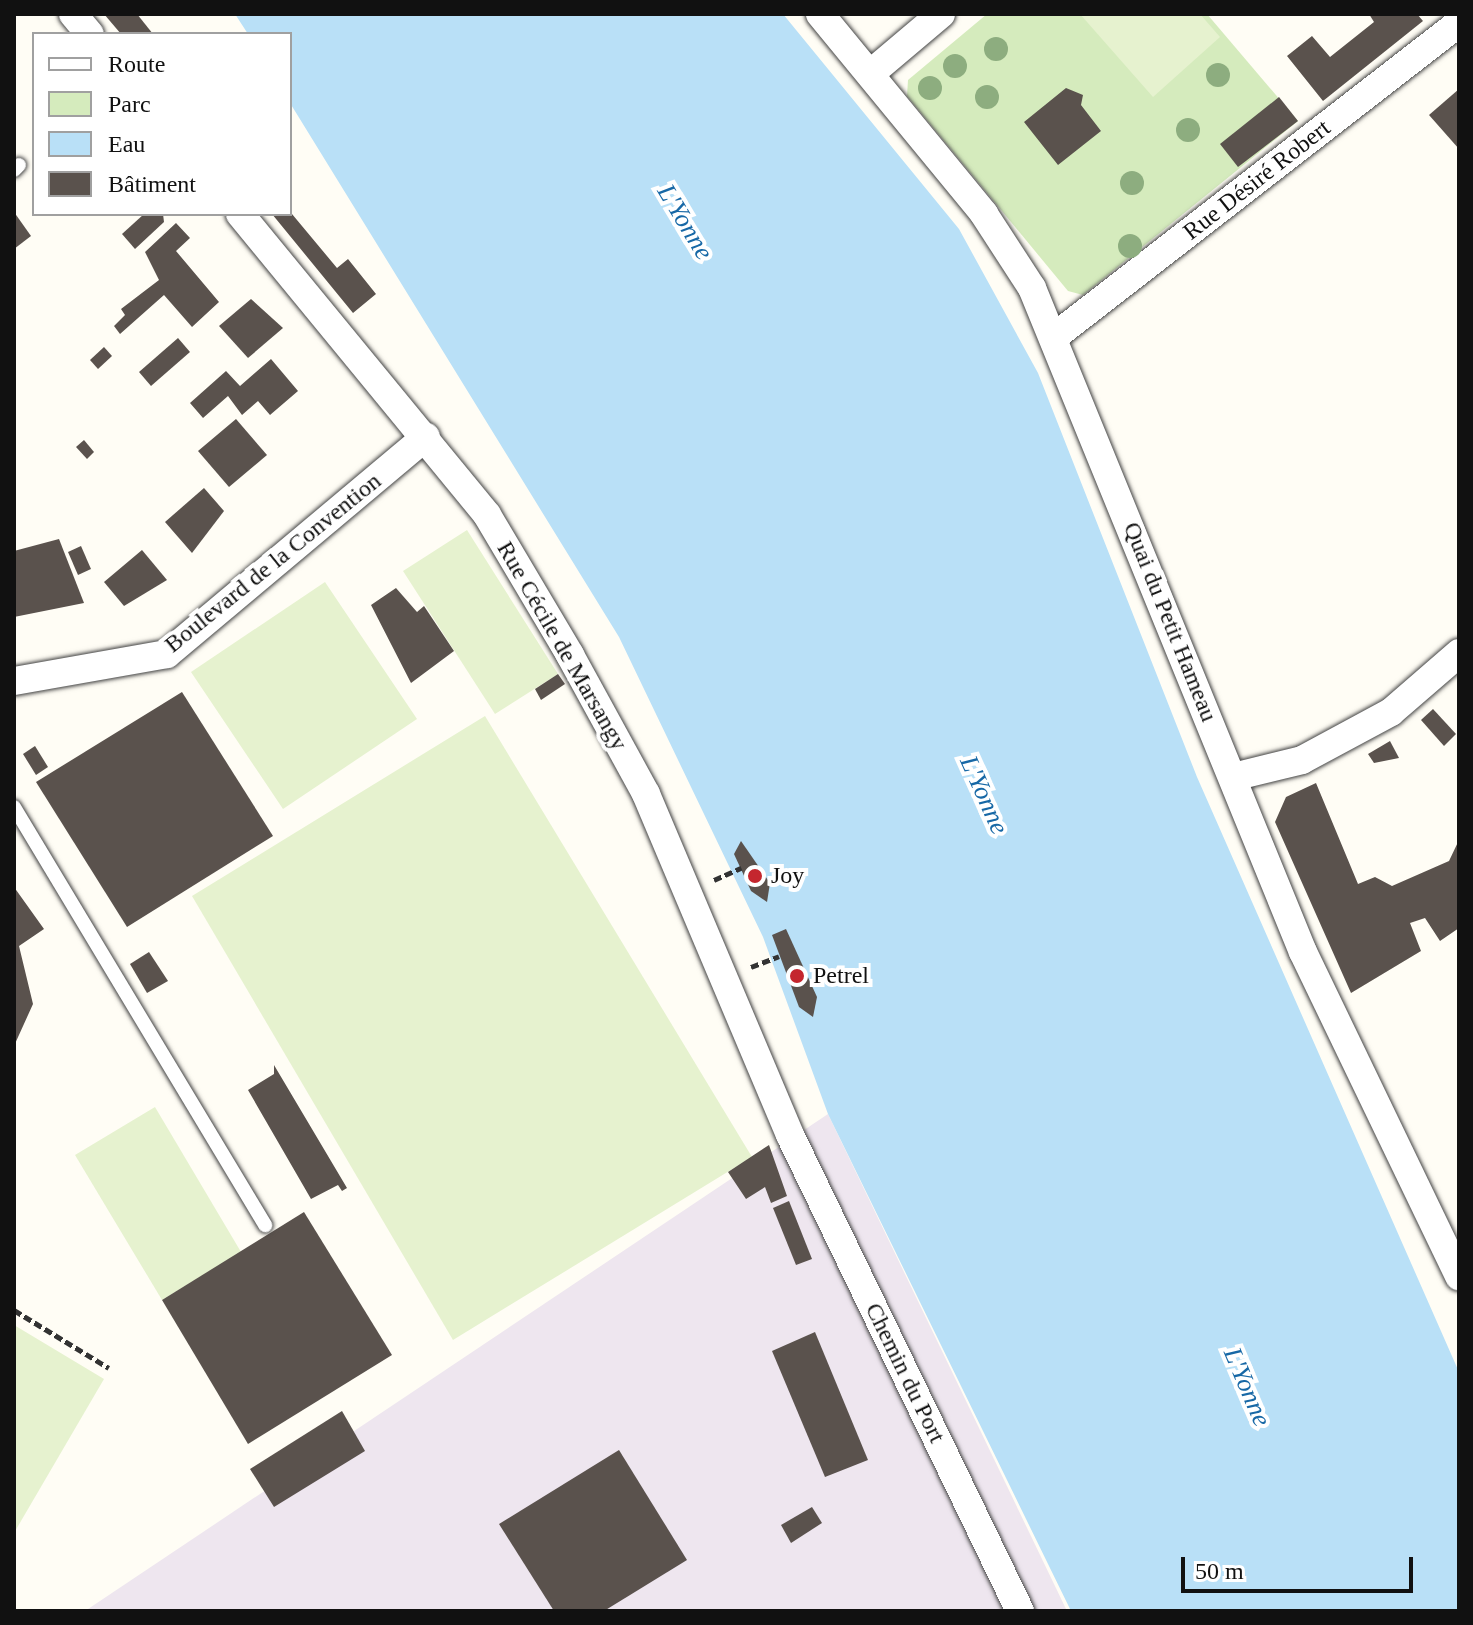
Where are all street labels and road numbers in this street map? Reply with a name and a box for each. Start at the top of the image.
street label: Rue Désiré Robert [1178,114,1336,246]
street label: Boulevard de la Convention [159,467,387,659]
street label: Quai du Petit Hameau [1117,518,1223,726]
street label: Rue Cécile de Marsangy [490,536,634,756]
street label: Chemin du Port [859,1298,951,1448]

